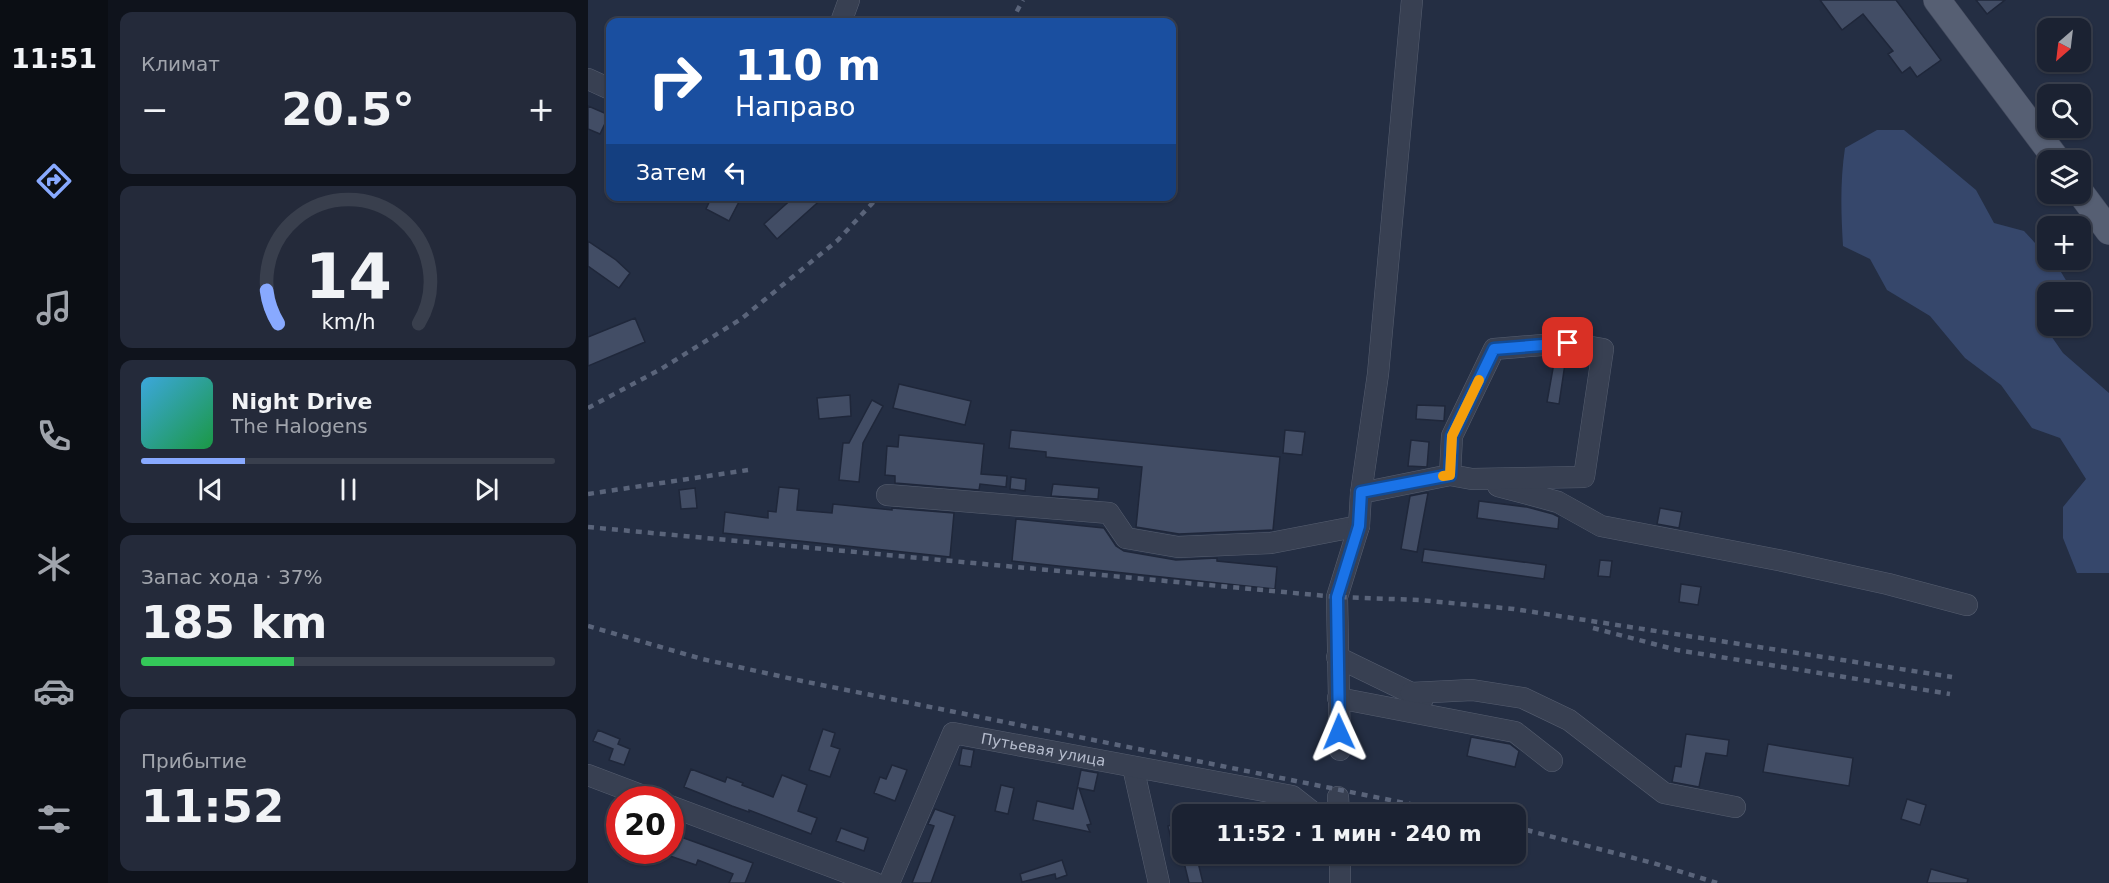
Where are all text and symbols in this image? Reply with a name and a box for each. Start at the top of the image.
north arrow [2037,18,2091,72]
map controls [2037,18,2091,336]
text: 110 m [735,41,881,90]
icon: right [636,42,714,120]
text: 11:51 [11,43,97,74]
text: Климат [141,52,220,76]
text: 20.5° [281,83,415,136]
button: search [2037,84,2091,138]
text: − [141,90,169,129]
text: + [527,90,555,129]
text: Направо [735,91,856,122]
button: layers [2037,150,2091,204]
icon: left [719,156,752,189]
icon: directions [33,160,75,202]
text: Затем [636,160,707,185]
button: + [2037,216,2091,270]
text: 14 [305,240,391,313]
button: − [2037,282,2091,336]
icon: music [33,287,75,329]
text: km/h [321,310,375,335]
pin [1542,317,1593,368]
icon: arrive [1551,326,1584,359]
text: Night Drive [231,389,372,414]
text: The Halogens [231,414,368,438]
icon: phone [33,415,75,457]
icon: previous [194,473,227,506]
icon: pause [332,473,365,506]
icon: next [470,473,503,506]
icon: climate [33,543,75,585]
text: Запас хода · 37% [141,565,322,589]
text: 185 km [141,596,327,649]
icon: car [33,670,75,712]
position arrow [1307,700,1371,764]
street label: Путьевая улица [980,729,1107,770]
text: Прибытие [141,749,247,773]
text: 11:52 [141,780,284,833]
speed limit sign: 20 [606,786,684,864]
icon: filters [33,798,75,840]
text: 11:52 · 1 мин · 240 m [1216,821,1482,846]

